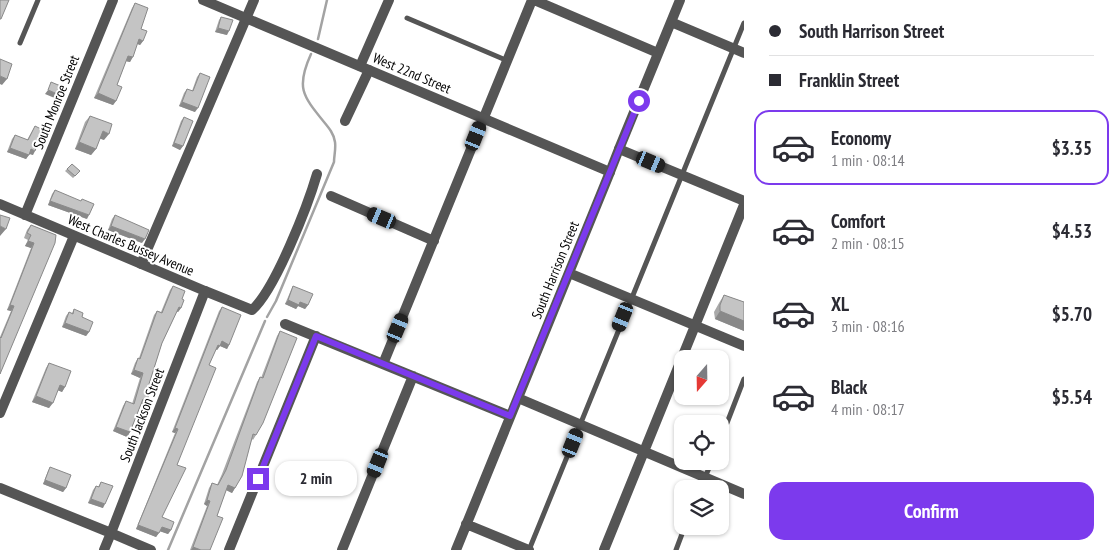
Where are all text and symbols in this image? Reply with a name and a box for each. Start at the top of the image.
text: South Harrison Street [799,19,944,43]
street label: West 22nd Street [370,49,454,98]
street label: South Monroe Street [29,52,83,152]
text: Franklin Street [799,68,899,92]
route start [628,90,650,112]
car [463,119,488,153]
icon: car [771,125,816,170]
text: Economy [831,126,891,150]
text: $3.35 [1052,136,1092,160]
car [634,149,667,175]
text: 1 min · 08:14 [831,150,905,170]
car [365,205,398,231]
icon: car [771,208,816,253]
text: Comfort [831,209,885,233]
street label: West Charles Bussey Avenue [65,210,197,280]
street label: South Harrison Street [527,218,583,321]
text: $4.53 [1052,219,1092,243]
text: 2 min · 08:15 [831,233,905,253]
icon: car [771,291,816,336]
text: XL [831,292,849,316]
car [610,300,635,334]
text: $5.70 [1052,302,1092,326]
car [385,311,410,345]
text: 3 min · 08:16 [831,316,905,336]
north arrow [674,350,729,405]
map controls [674,350,729,535]
street label: South Jackson Street [116,365,168,465]
icon: car [771,374,816,419]
text: Black [831,375,867,399]
text: $5.54 [1052,385,1092,409]
text: 4 min · 08:17 [831,399,905,419]
button: locate [674,415,729,470]
car [560,426,585,460]
car [365,446,390,480]
callout: 2 min [276,462,358,496]
route end [247,468,269,490]
text: 2 min [300,468,332,488]
button: layers [674,480,729,535]
button: Confirm [769,482,1094,540]

